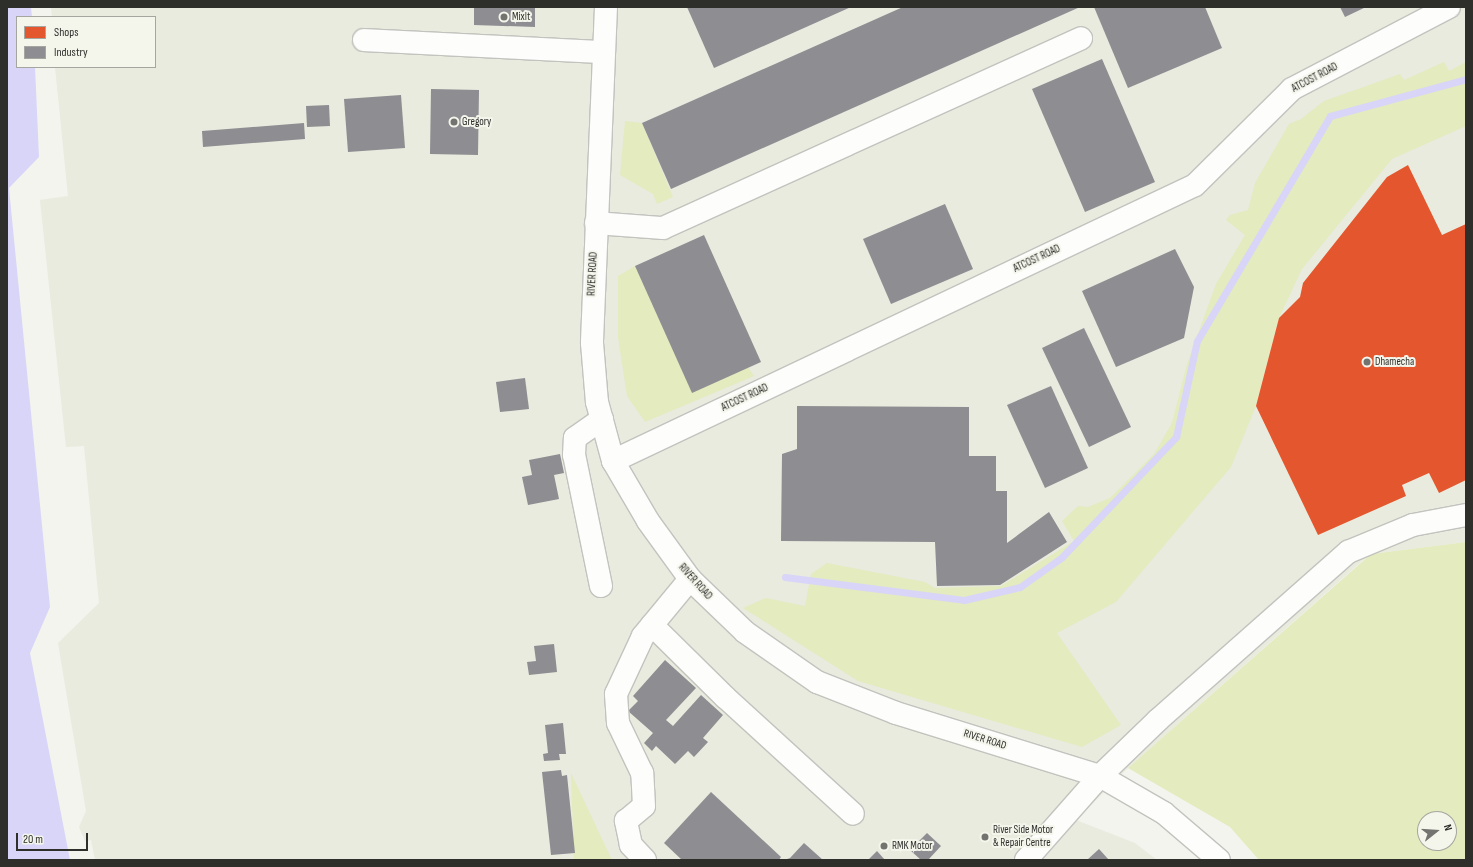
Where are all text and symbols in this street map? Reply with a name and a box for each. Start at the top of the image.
place label: MixIt [512,10,530,24]
marker: MixIt [499,12,509,22]
legend [16,16,156,68]
text: Shops [54,25,79,40]
text: Industry [54,45,88,60]
street label: ATCOST ROAD [1290,60,1340,96]
place label: Gregory [462,115,491,129]
marker: Gregory [449,117,459,127]
street label: ATCOST ROAD [1011,242,1063,276]
street label: RIVER ROAD [585,252,601,296]
place label: Dhamecha [1375,355,1414,369]
marker: Dhamecha [1362,357,1372,367]
street label: ATCOST ROAD [719,381,771,415]
street label: RIVER ROAD [675,561,715,603]
street label: RIVER ROAD [962,727,1008,753]
north arrow [1417,811,1457,851]
text: N [1441,823,1455,832]
place label: River Side Motor & Repair Centre [993,824,1053,850]
scale bar [18,825,90,851]
text: 20 m [23,832,43,847]
marker: River Side Motor & Repair Centre [980,832,990,842]
place label: RMK Motor [892,839,932,853]
marker: RMK Motor [879,841,889,851]

